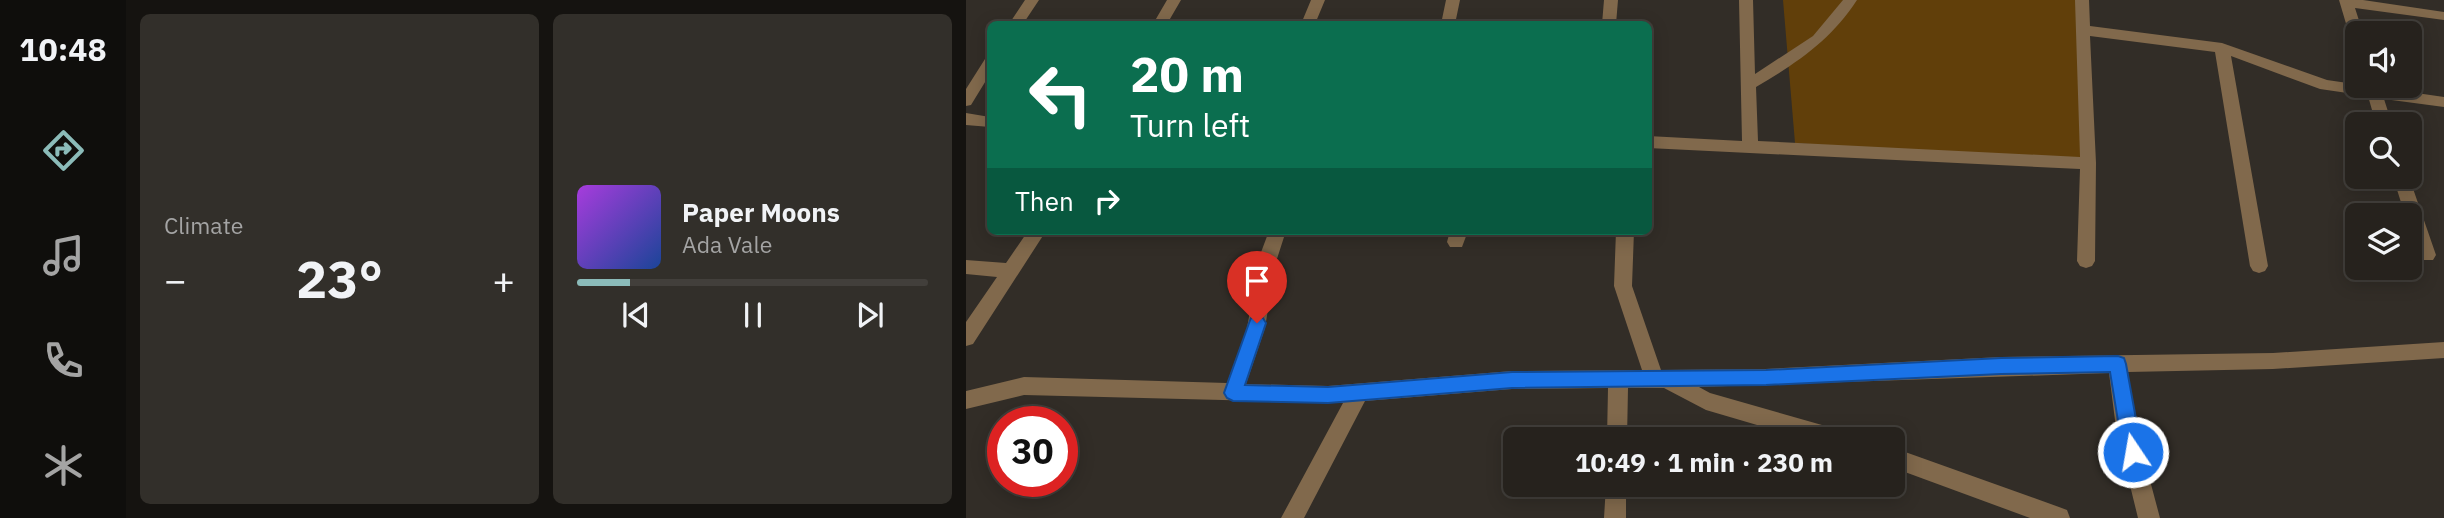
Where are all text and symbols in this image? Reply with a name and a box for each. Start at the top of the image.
map controls [2345,21,2422,280]
button: sound [2345,21,2422,98]
text: 10:48 [19,28,107,70]
text: 20 m [1130,42,1244,105]
icon: left [1015,49,1106,140]
text: Turn left [1130,104,1250,146]
button: search [2345,112,2422,189]
icon: directions [39,126,88,175]
icon: right [1088,182,1126,220]
text: Then [1015,184,1074,218]
text: Paper Moons [682,195,840,229]
button: layers [2345,203,2422,280]
text: Climate [164,210,243,240]
text: Ada Vale [682,229,772,259]
icon: music [39,231,88,280]
text: 23° [296,245,383,312]
pin [1227,251,1287,323]
text: − [164,255,187,304]
text: + [492,255,515,304]
icon: arrive [1238,262,1276,300]
icon: previous [617,296,655,334]
icon: pause [734,296,772,334]
icon: next [851,296,889,334]
icon: phone [39,336,88,385]
speed limit sign: 30 [987,406,1078,497]
position arrow [2096,415,2170,489]
icon: climate [39,441,88,490]
text: 10:49 · 1 min · 230 m [1575,445,1833,479]

